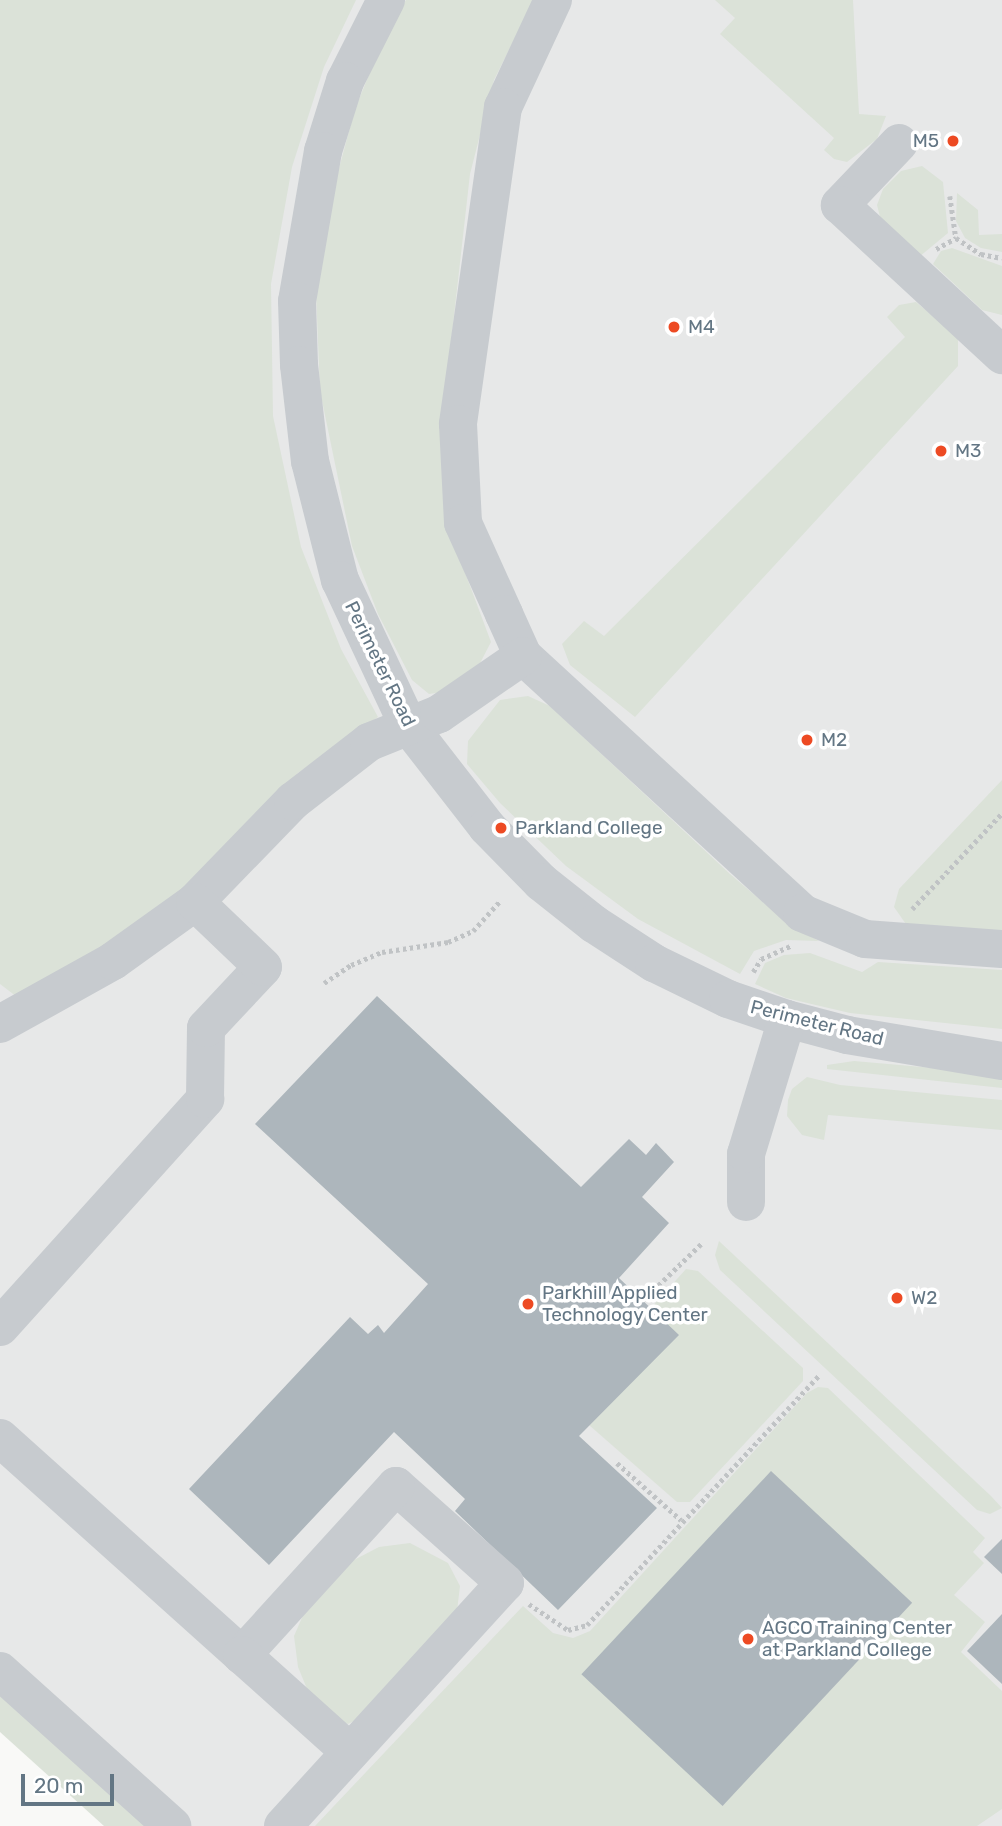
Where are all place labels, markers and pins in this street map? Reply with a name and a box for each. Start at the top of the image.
place label: M5 [913,130,939,152]
marker: M5 [945,133,961,149]
place label: M4 [688,316,715,338]
marker: M4 [666,319,682,335]
place label: M3 [955,440,982,462]
marker: M3 [933,443,949,459]
place label: M2 [821,729,847,751]
marker: M2 [799,732,815,748]
place label: Parkland College [515,817,663,839]
marker: Parkland College [493,820,509,836]
place label: Parkhill Applied Technology Center [542,1282,708,1326]
place label: W2 [911,1287,937,1309]
marker: W2 [889,1290,905,1306]
marker: Parkhill Applied Technology Center [520,1296,536,1312]
place label: AGCO Training Center at Parkland College [762,1617,953,1661]
marker: AGCO Training Center at Parkland College [740,1631,756,1647]

